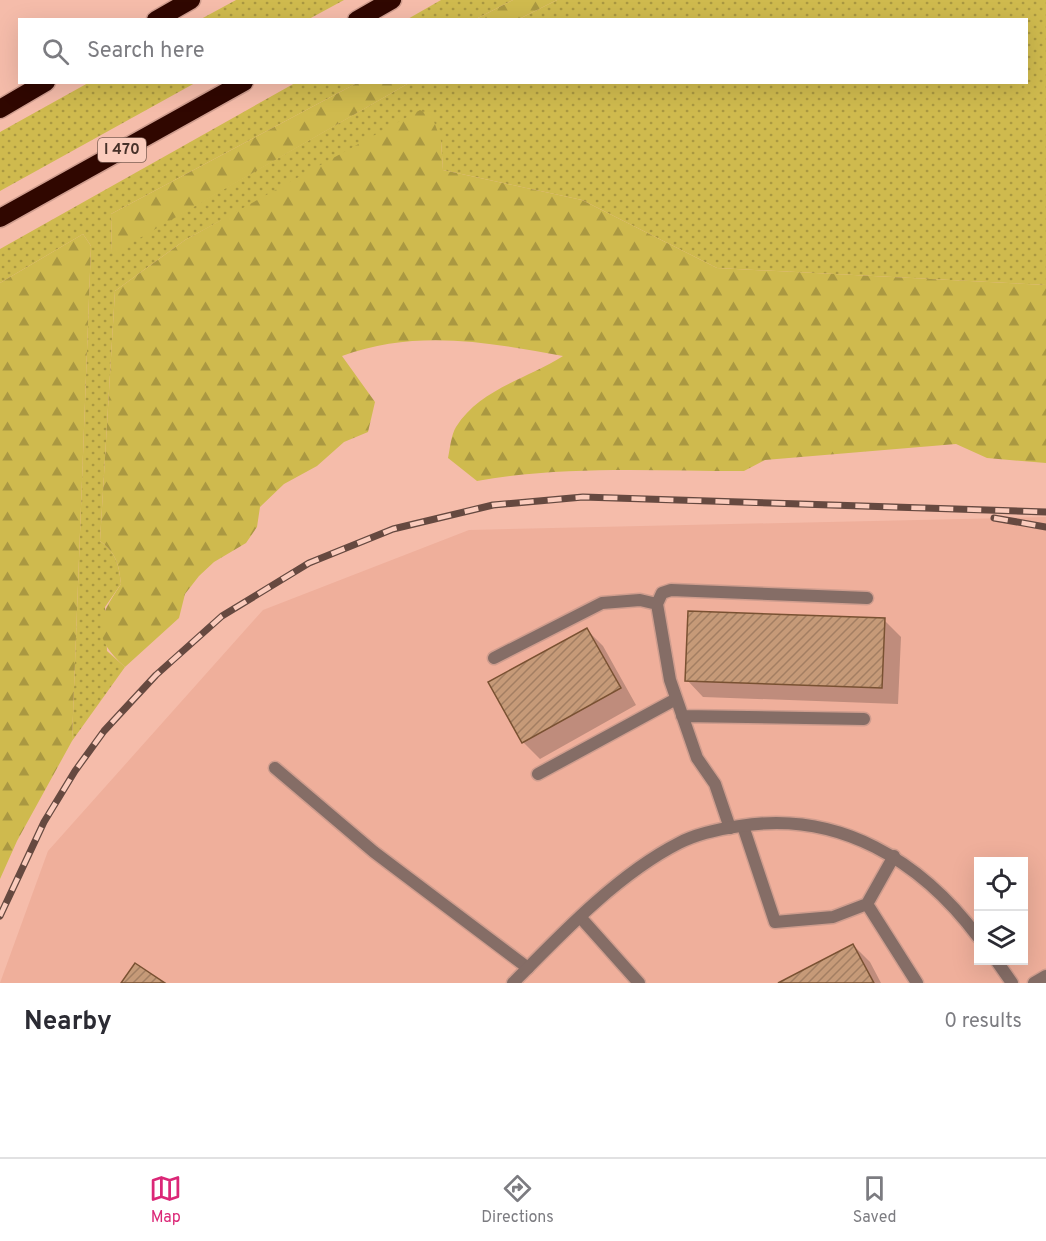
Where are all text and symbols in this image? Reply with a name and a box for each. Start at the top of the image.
search box [18,18,1028,84]
icon: search [39,35,72,68]
text: Search here [87,38,205,65]
road number: I 470 [98,138,146,162]
map controls [974,857,1028,965]
button: locate [974,857,1028,911]
button: layers [974,911,1028,965]
text: Nearby [24,1006,112,1039]
text: 0 results [944,1009,1022,1035]
tab: Map [149,1172,182,1228]
tab: Directions [481,1172,554,1228]
tab: Saved [853,1172,897,1228]

